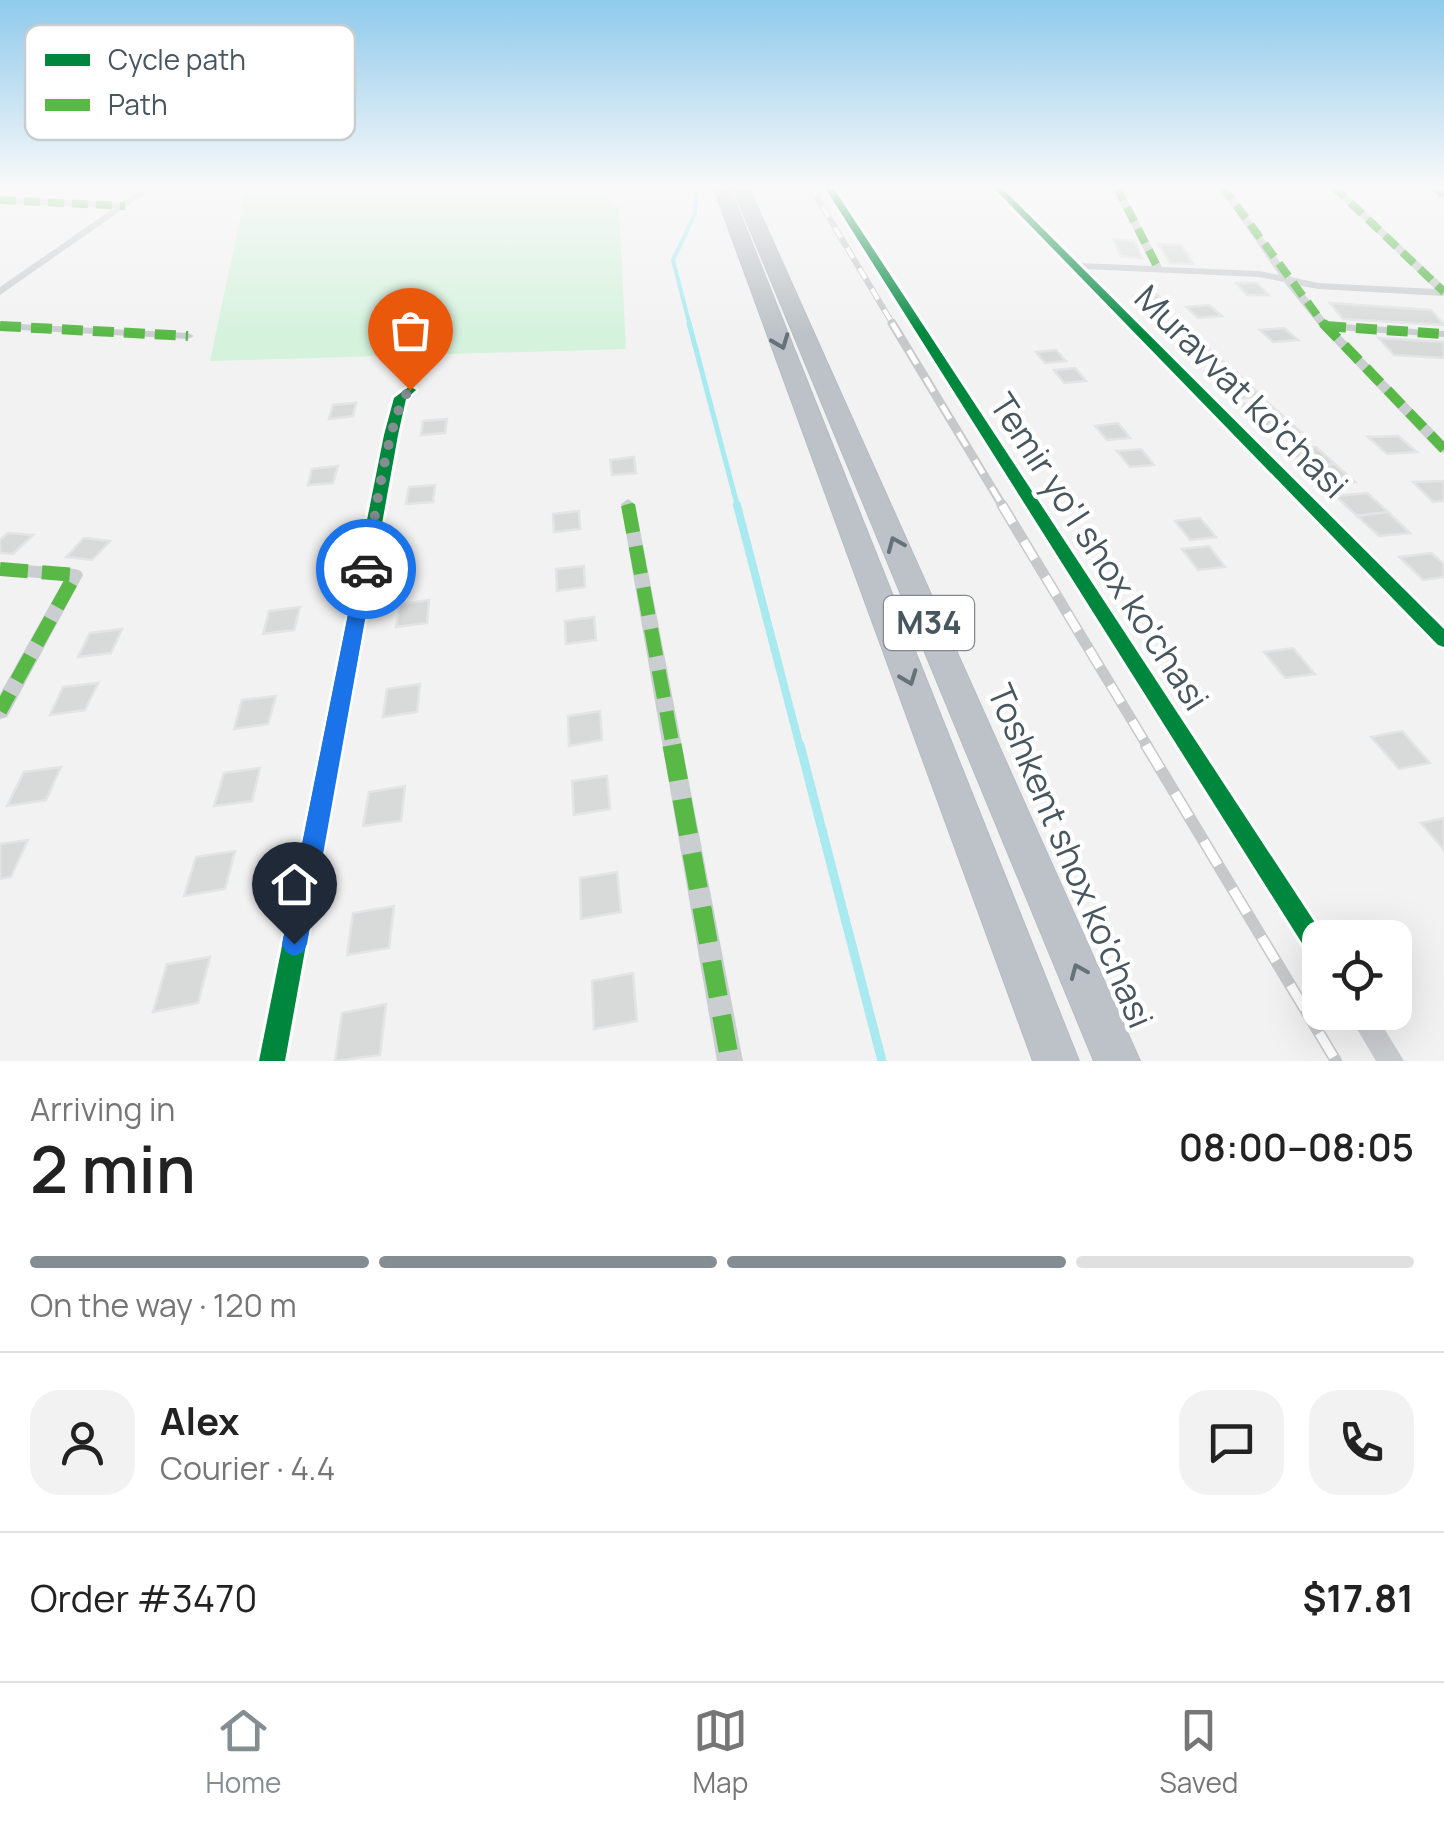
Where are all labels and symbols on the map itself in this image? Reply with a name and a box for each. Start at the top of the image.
legend [25,25,355,140]
text: Cycle path [108,40,246,78]
text: Path [108,85,168,123]
street label: Muravvat ko'chasi [1124,274,1359,509]
pin [368,288,453,391]
one-way arrow [769,332,789,350]
street label: Temir yo'l shox ko'chasi [979,383,1221,719]
courier [316,519,416,619]
one-way arrow [886,536,906,554]
road number: M34 [884,596,974,650]
one-way arrow [897,669,918,686]
street label: Toshkent shox ko'chasi [977,676,1165,1035]
pin [252,842,337,945]
one-way arrow [1070,964,1090,981]

